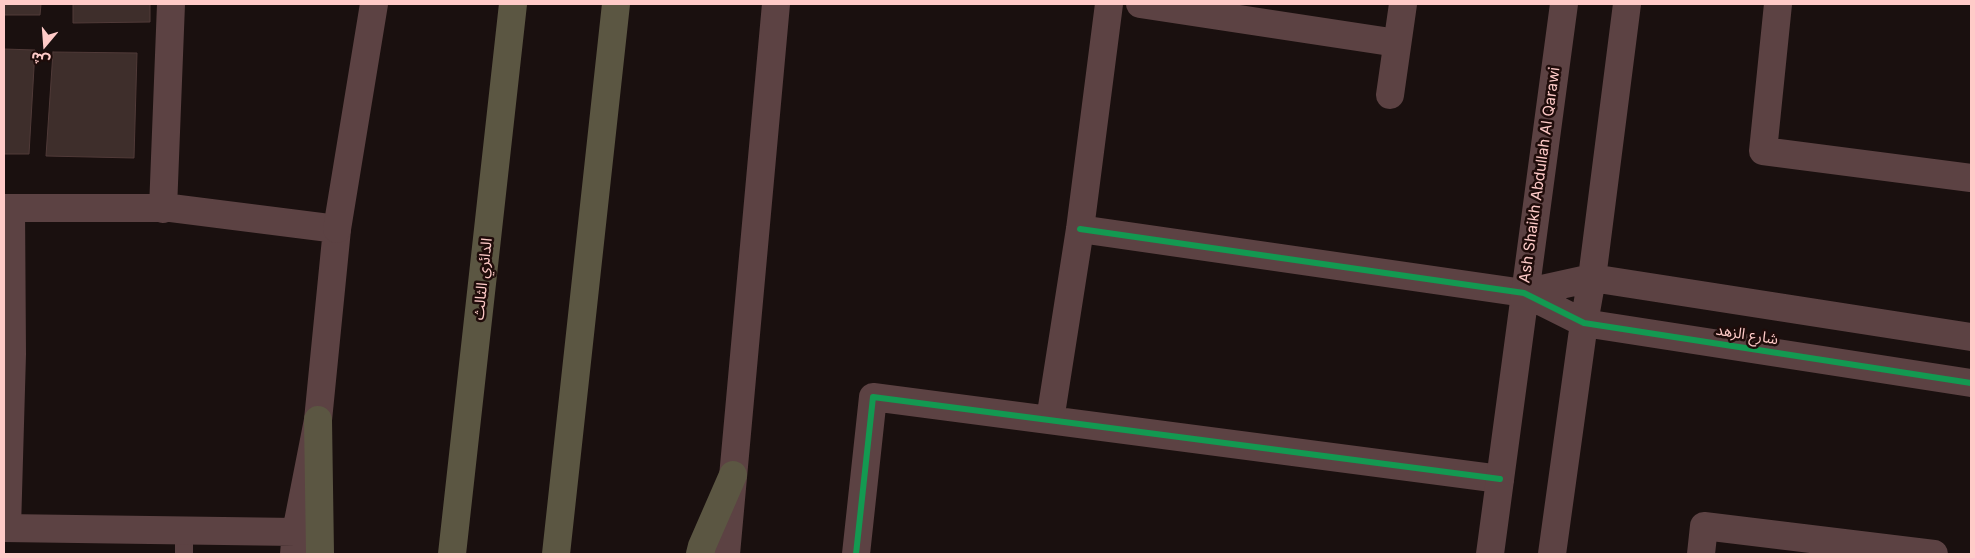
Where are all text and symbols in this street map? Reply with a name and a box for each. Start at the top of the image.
north arrow [20,20,70,70]
text: ش [28,49,52,71]
street label: Ash Shaikh Abdullah Al Qarawi [1516,66,1564,284]
street label: الدائري الثالث [470,237,496,321]
street label: شارع الزهد [1715,321,1779,349]

